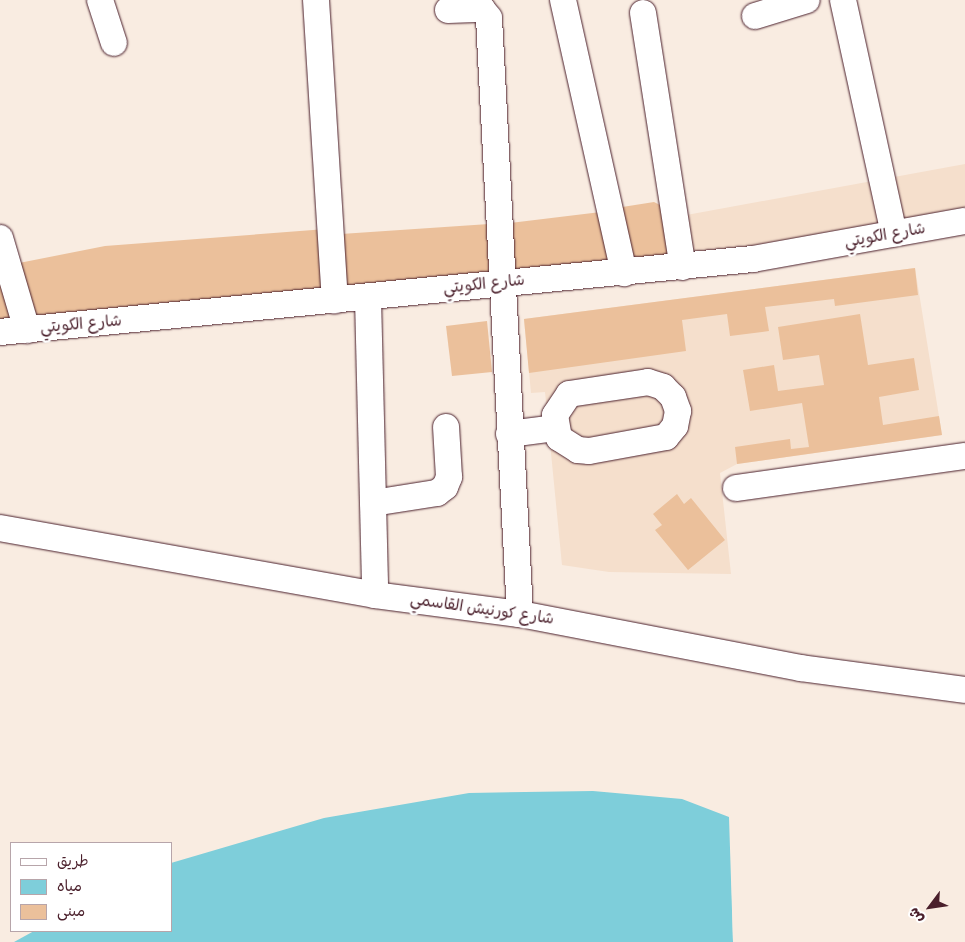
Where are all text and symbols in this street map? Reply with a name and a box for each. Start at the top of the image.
street label: شارع الكويتي [843,219,927,253]
street label: شارع الكويتي [442,271,526,299]
street label: شارع الكويتي [39,312,123,338]
street label: شارع كورنيش القاسمي [409,590,555,630]
legend [10,842,172,932]
text: طريق [57,851,89,873]
text: مياه [57,876,82,898]
north arrow [905,882,955,932]
text: مبنى [57,901,85,923]
text: ش [904,903,930,927]

